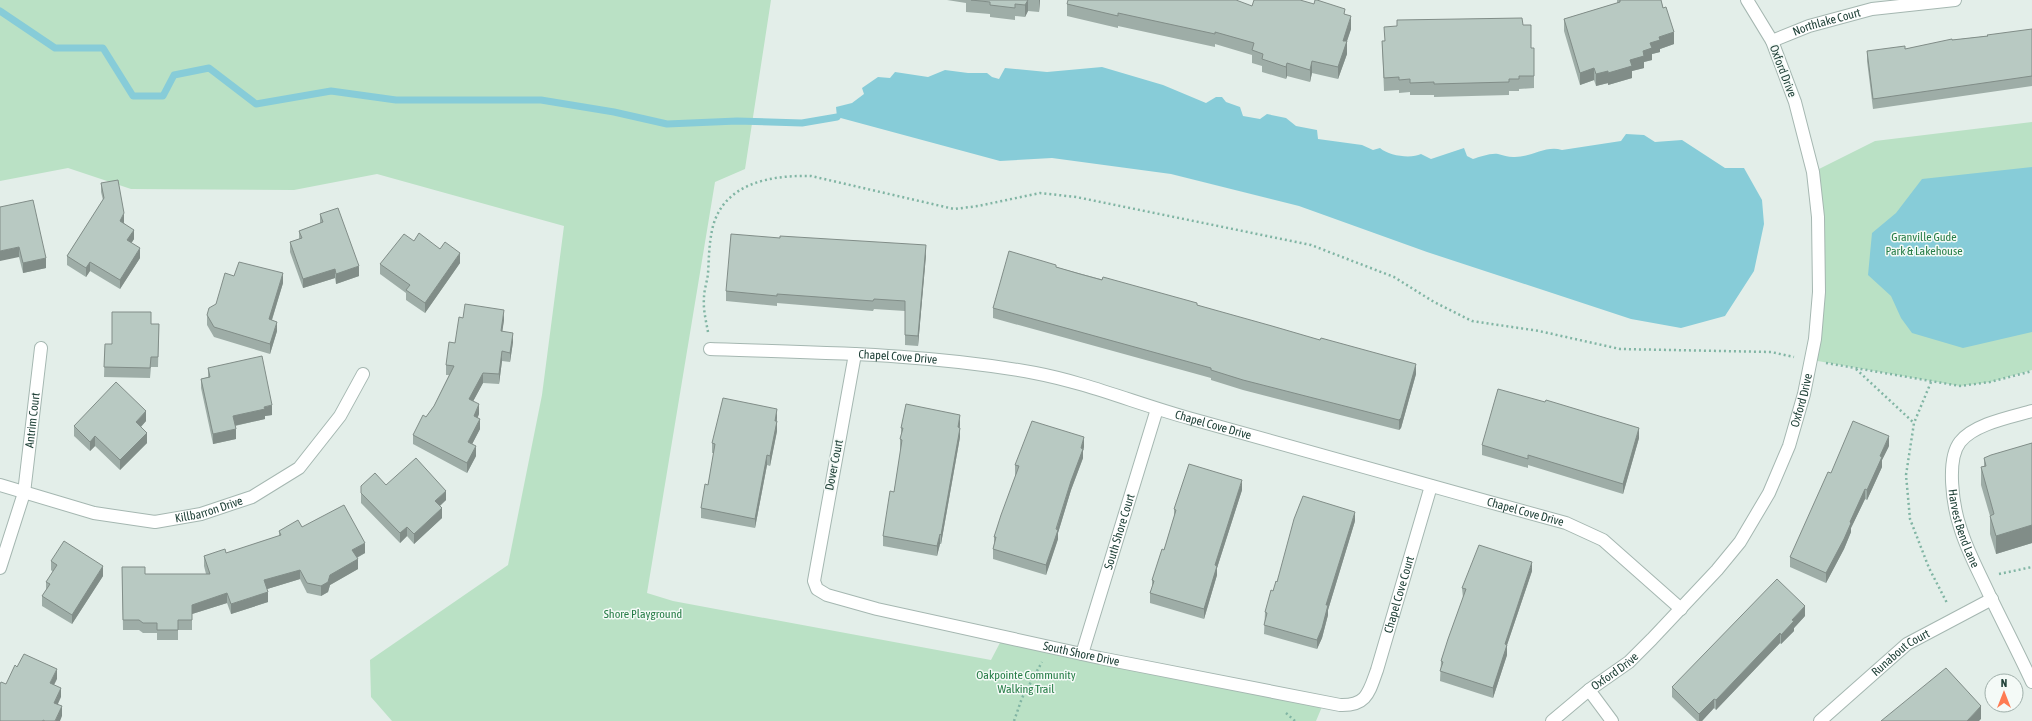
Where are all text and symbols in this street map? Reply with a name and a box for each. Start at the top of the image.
street label: Northlake Court [1791,5,1863,39]
street label: Oxford Drive [1767,43,1799,99]
park label: Granville Gude Park & Lakehouse [1885,230,1963,258]
street label: Chapel Cove Drive [858,347,938,367]
street label: Oxford Drive [1788,372,1815,429]
street label: Antrim Court [22,391,43,449]
street label: Chapel Cove Drive [1173,408,1253,442]
street label: Dover Court [822,438,846,492]
street label: Harvest Bend Lane [1946,488,1982,570]
street label: South Shore Court [1101,492,1138,571]
street label: Killbarron Drive [174,494,244,525]
street label: Chapel Cove Drive [1485,495,1565,529]
street label: Chapel Cove Court [1381,554,1417,635]
park label: Shore Playground [604,607,682,621]
street label: Runabout Court [1869,626,1932,679]
street label: South Shore Drive [1042,639,1121,669]
street label: Oxford Drive [1588,650,1641,693]
park label: Oakpointe Community Walking Trail [976,668,1076,696]
north arrow [1984,673,2024,713]
text: N [2001,677,2007,689]

